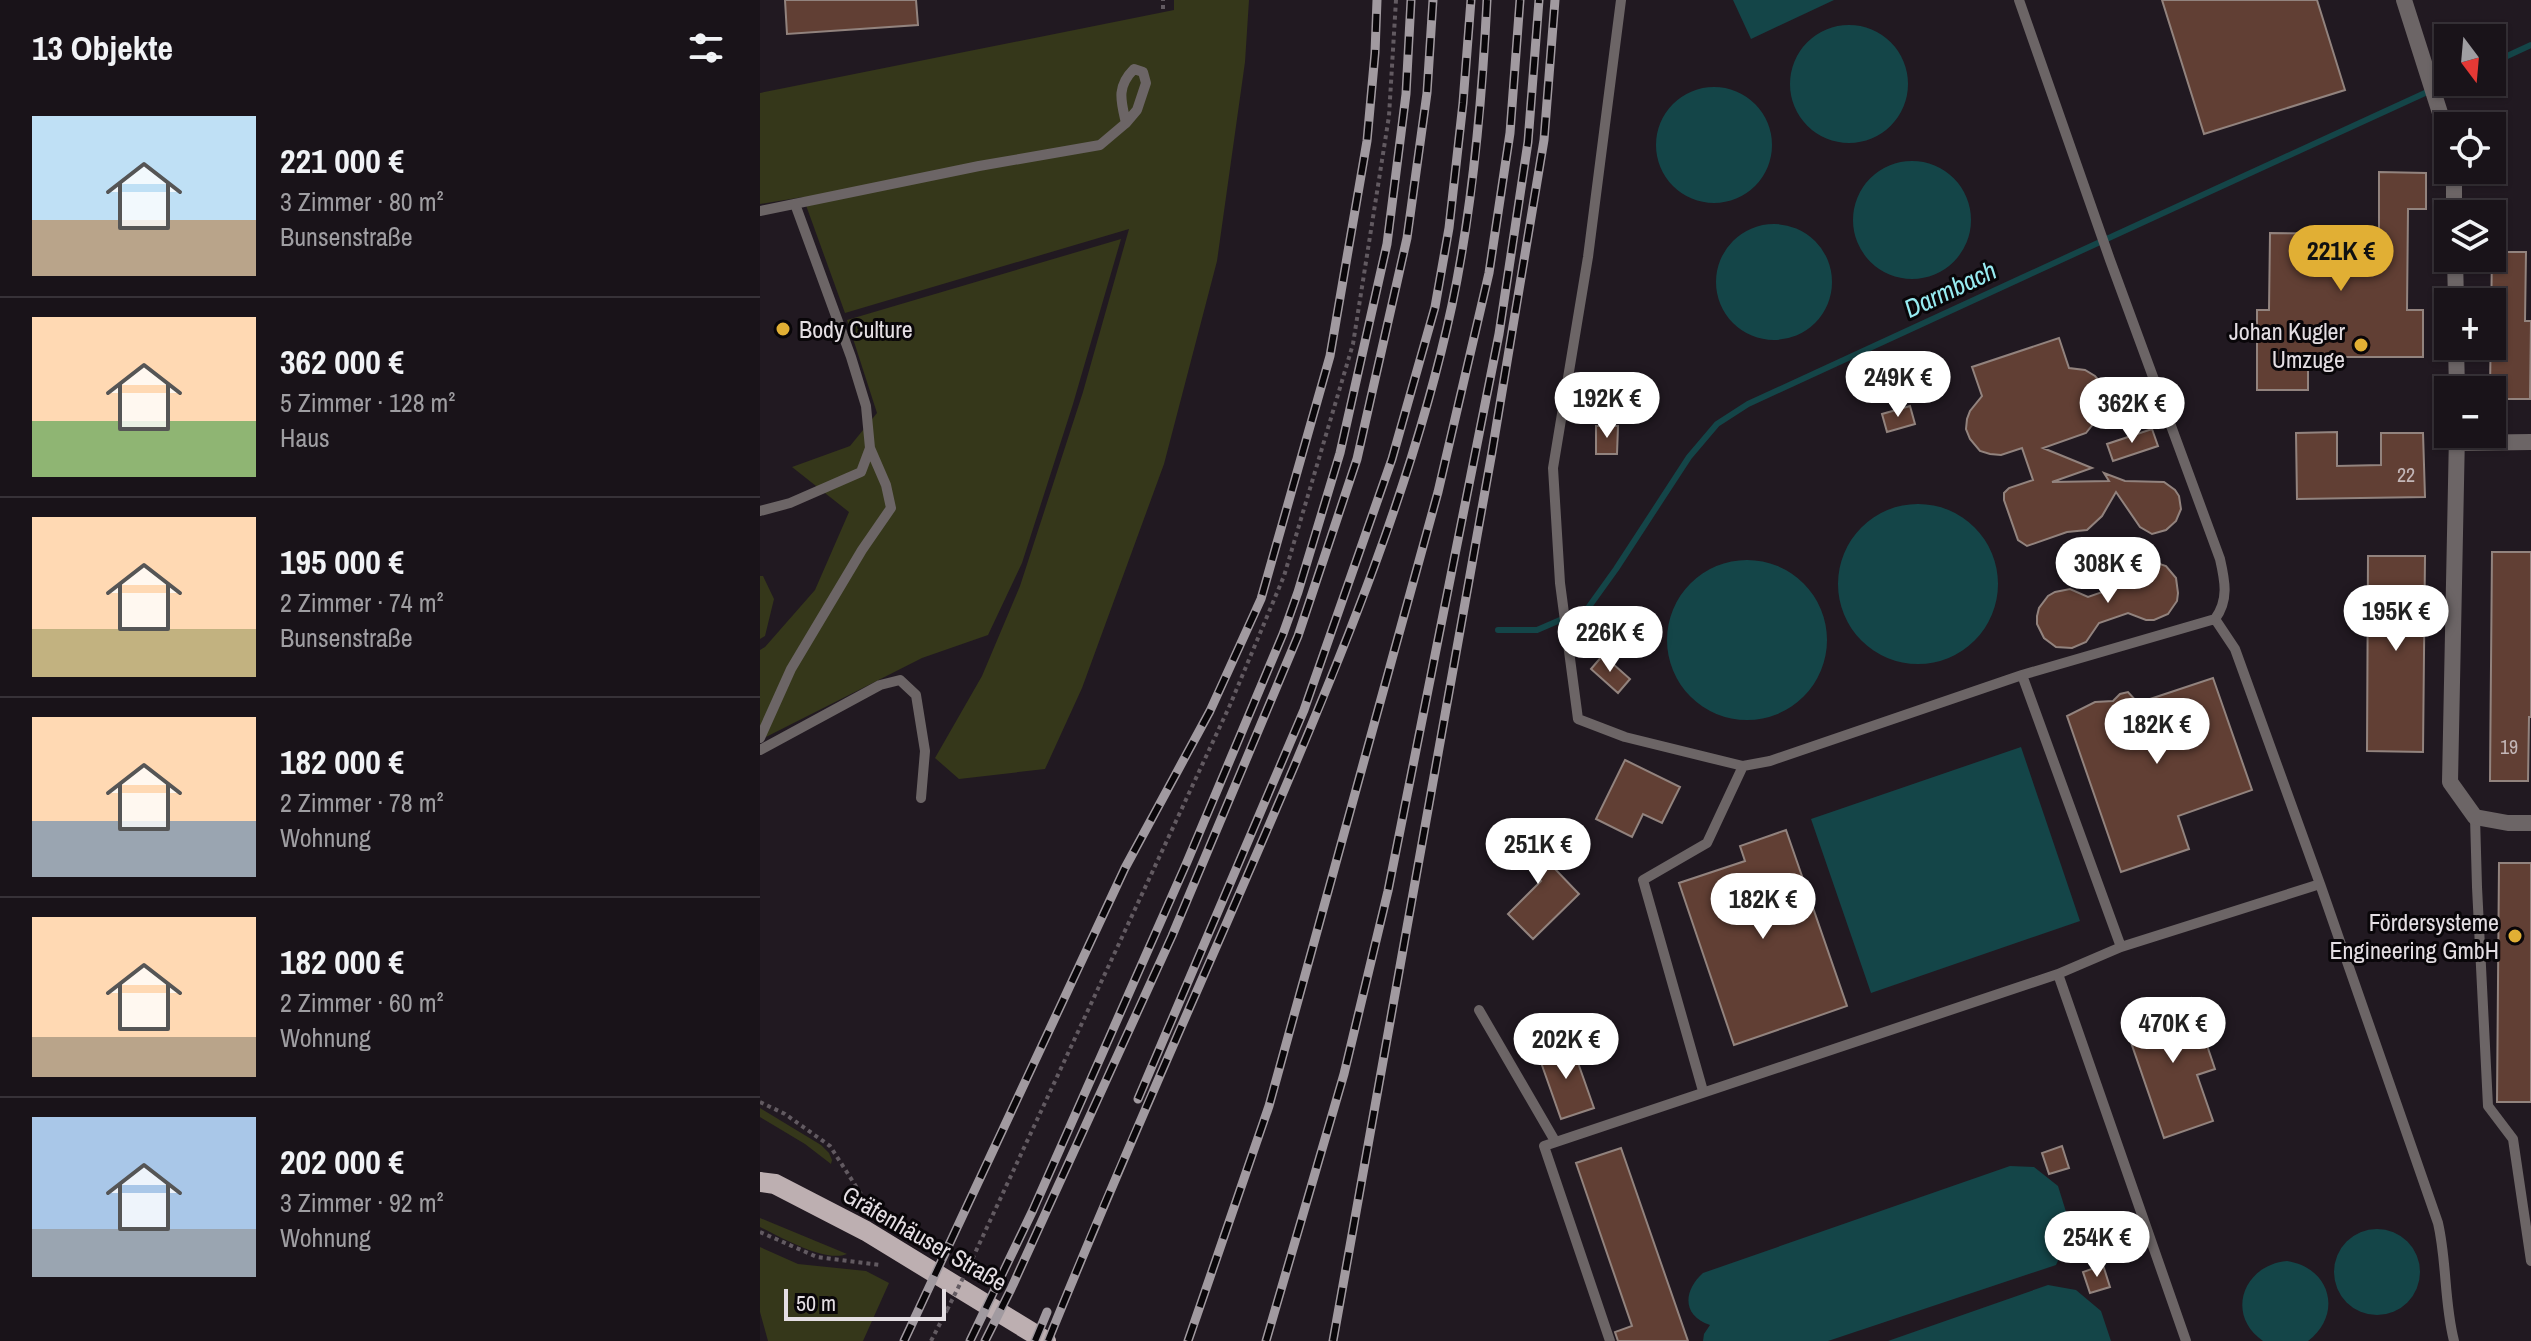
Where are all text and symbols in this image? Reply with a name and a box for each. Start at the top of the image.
north arrow [2434,24,2506,96]
map controls [2434,24,2506,448]
text: 13 Objekte [32,25,173,71]
icon: filters [684,26,728,70]
button: locate [2434,112,2506,184]
text: 221 000 € [280,138,404,184]
icon: home [96,148,192,244]
text: 3 Zimmer · 80 m² [280,184,444,219]
button: layers [2434,200,2506,272]
text: Bunsenstraße [280,219,413,254]
pin: 221K € [2276,225,2406,293]
text: 221K € [2307,233,2375,268]
water label: Darmbach [1898,252,2002,326]
button: + [2434,288,2506,360]
place label: Body Culture [799,313,913,345]
place label: Johan Kugler Umzuge [2229,315,2345,375]
marker: Body Culture [774,320,792,338]
marker: Johan Kugler Umzuge [2352,336,2370,354]
text: 362 000 € [280,339,404,385]
icon: home [96,349,192,445]
pin: 249K € [1833,351,1963,419]
text: 249K € [1864,359,1932,394]
pin: 192K € [1542,372,1672,440]
button: − [2434,376,2506,448]
pin: 362K € [2067,377,2197,445]
text: 192K € [1573,380,1641,415]
text: 5 Zimmer · 128 m² [280,385,455,420]
text: 362K € [2098,385,2166,420]
text: Haus [280,420,330,455]
house number: 22 [2397,461,2415,488]
pin: 308K € [2043,537,2173,605]
text: 195 000 € [280,539,404,585]
text: 308K € [2074,545,2142,580]
icon: home [96,549,192,645]
text: 2 Zimmer · 74 m² [280,585,444,620]
pin: 195K € [2331,585,2461,653]
text: 195K € [2362,593,2430,628]
pin: 226K € [1545,606,1675,674]
text: 226K € [1576,614,1644,649]
text: Bunsenstraße [280,620,413,655]
pin: 182K € [2092,698,2222,766]
text: 182K € [2123,706,2191,741]
house number: 19 [2500,733,2518,760]
text: 182 000 € [280,739,404,785]
icon: home [96,749,192,845]
text: 2 Zimmer · 78 m² [280,785,444,820]
pin: 251K € [1473,818,1603,886]
text: Wohnung [280,820,371,855]
text: 251K € [1504,826,1572,861]
pin: 182K € [1698,873,1828,941]
text: 182K € [1729,881,1797,916]
place label: Fördersysteme Engineering GmbH [2329,906,2499,966]
marker: Fördersysteme Engineering GmbH [2506,927,2524,945]
text: 182 000 € [280,939,404,985]
icon: home [96,949,192,1045]
text: 2 Zimmer · 60 m² [280,985,444,1020]
pin: 470K € [2108,997,2238,1065]
text: 470K € [2139,1005,2207,1040]
pin: 202K € [1501,1013,1631,1081]
text: Wohnung [280,1020,371,1055]
text: 202K € [1532,1021,1600,1056]
text: 202 000 € [280,1139,404,1185]
icon: home [96,1149,192,1245]
street label: Gräfenhäuser Straße [837,1178,1013,1298]
text: 3 Zimmer · 92 m² [280,1185,444,1220]
pin: 254K € [2032,1211,2162,1279]
text: 254K € [2063,1219,2131,1254]
text: Wohnung [280,1220,371,1255]
scale bar [784,1285,946,1321]
text: 50 m [796,1288,836,1318]

